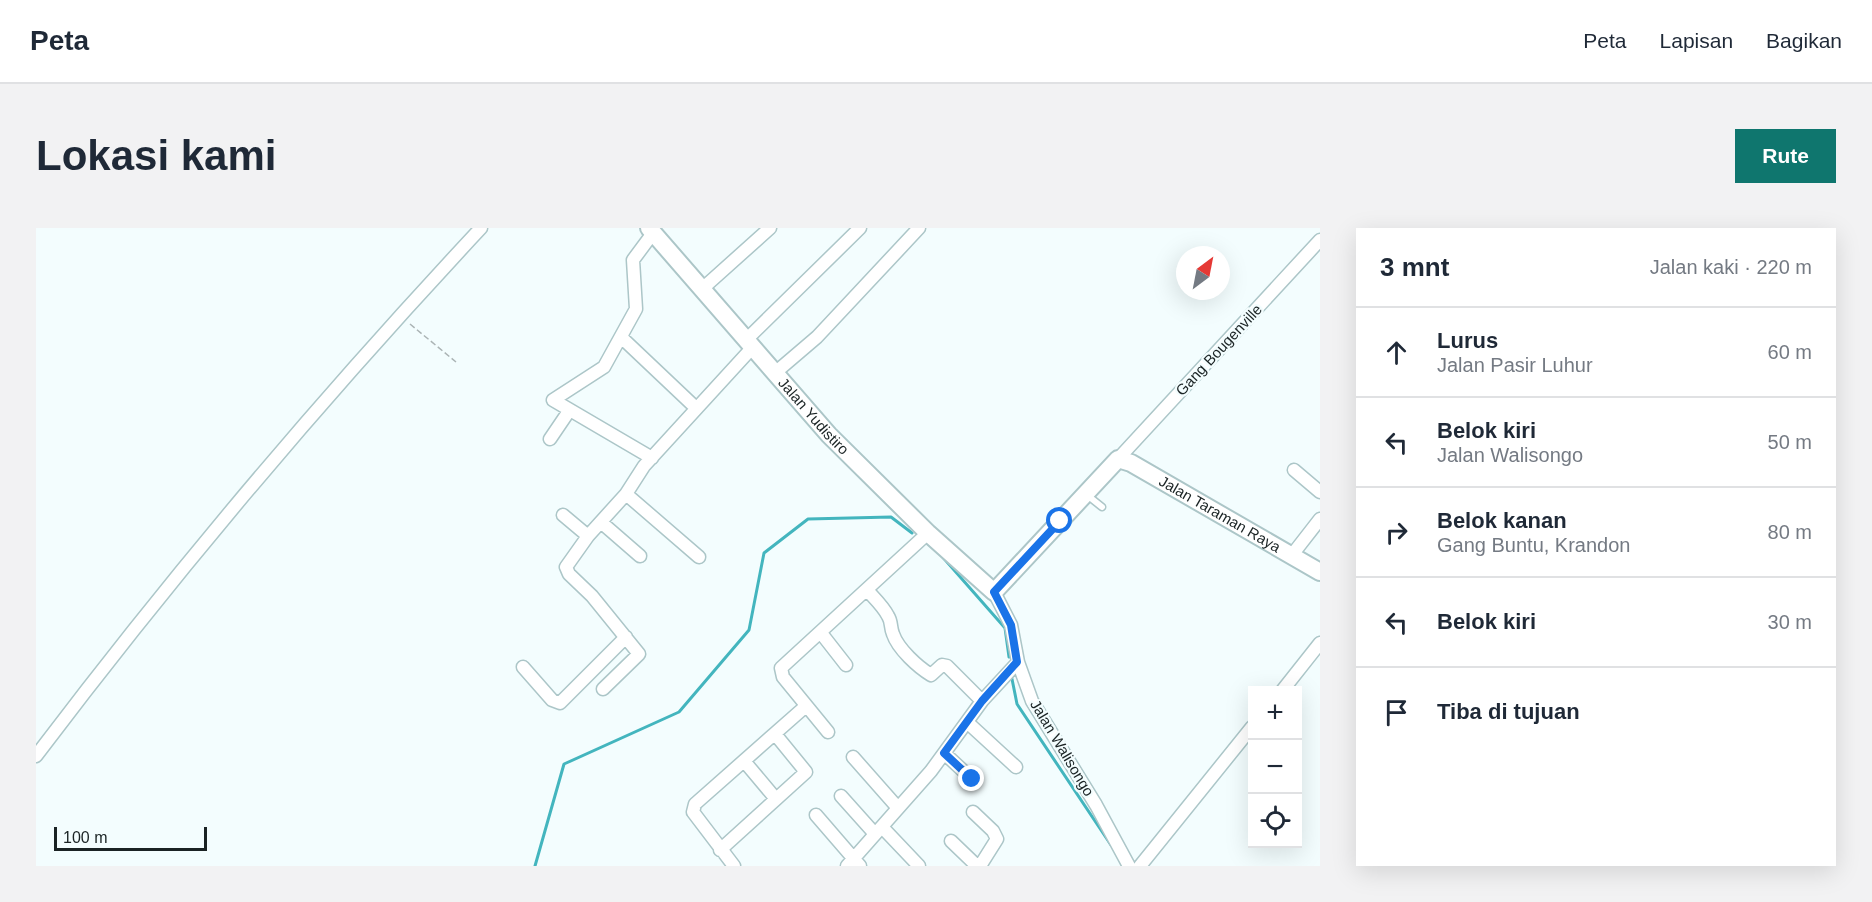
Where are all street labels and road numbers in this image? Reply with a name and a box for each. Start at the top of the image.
street label: Gang Bougenville [1172,301,1265,399]
street label: Jalan Yudistiro [775,374,853,458]
street label: Jalan Taraman Raya [1156,472,1284,556]
street label: Jalan Walisongo [1027,696,1098,799]

